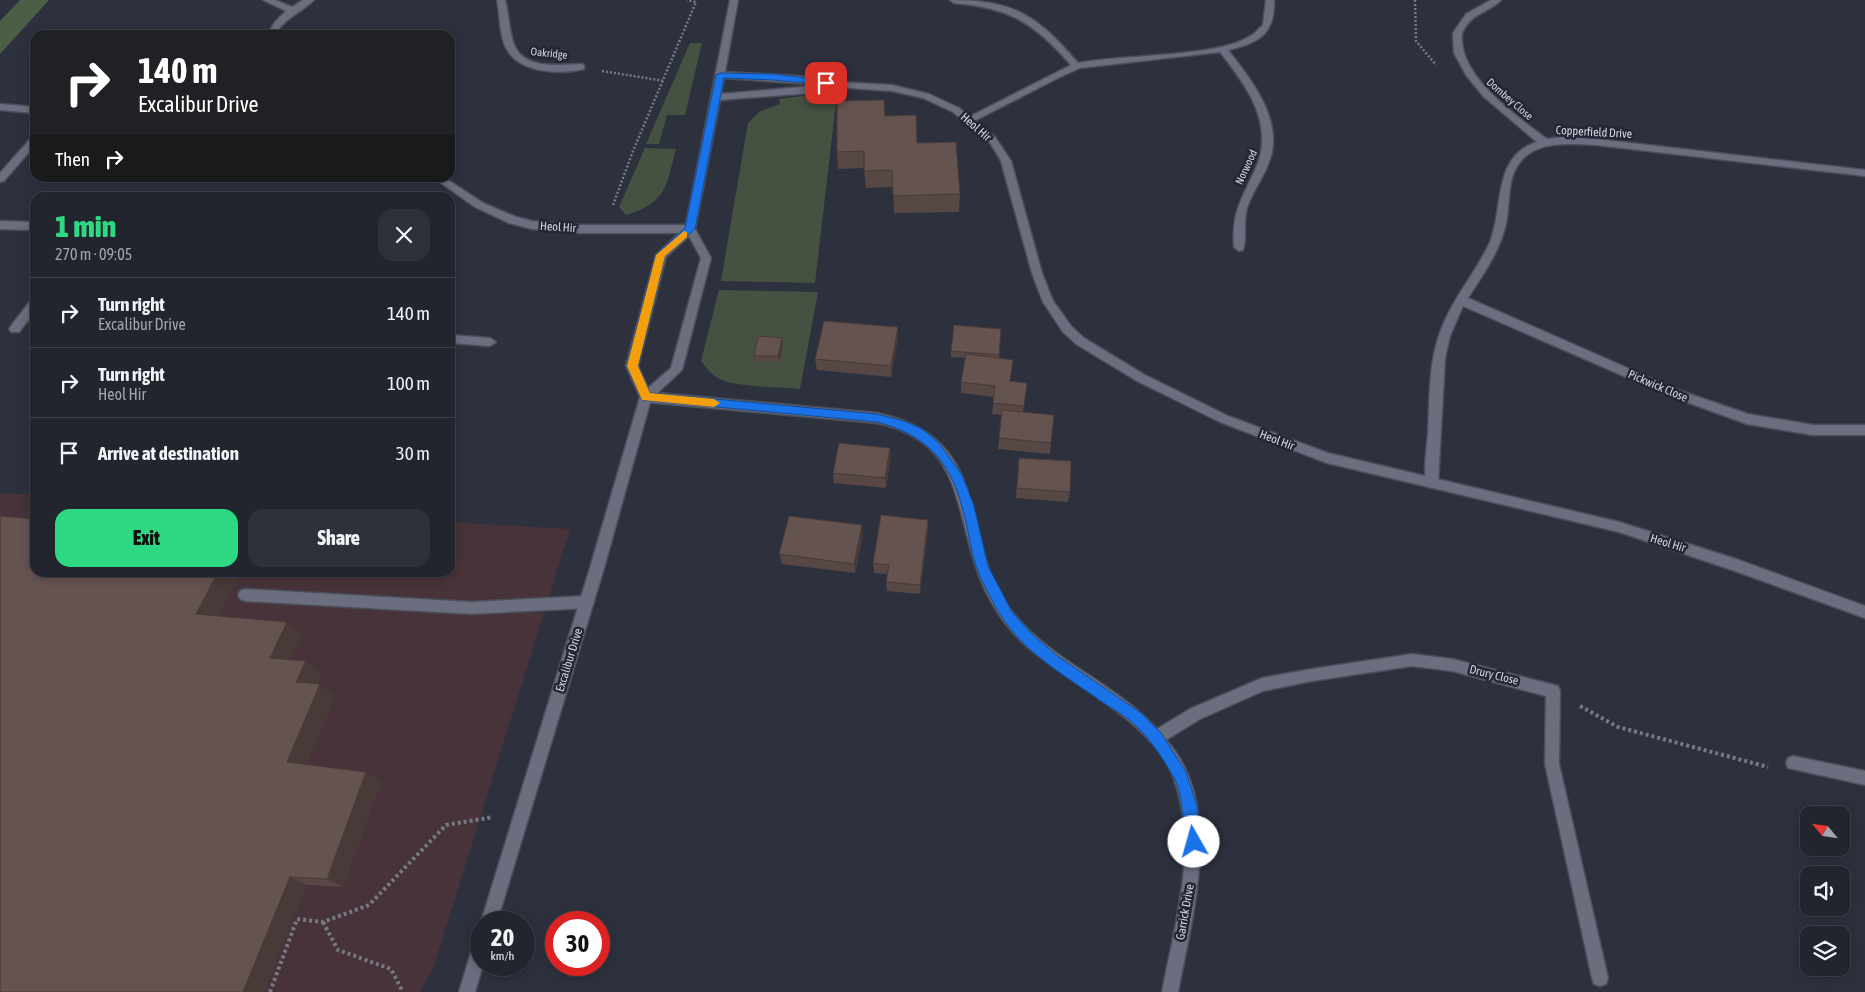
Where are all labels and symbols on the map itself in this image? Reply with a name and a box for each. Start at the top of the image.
street label: Oakridge [530,45,568,61]
pin [805,62,847,104]
street label: Dombey Close [1484,76,1536,122]
street label: Heol Hir [958,110,995,144]
street label: Copperfield Drive [1555,123,1633,141]
street label: Norwood [1233,148,1259,186]
street label: Heol Hir [540,219,577,235]
street label: Pickwick Close [1626,367,1690,405]
street label: Heol Hir [1258,427,1297,453]
street label: Heol Hir [1649,531,1688,555]
street label: Excalibur Drive [553,627,585,693]
street label: Drury Close [1468,662,1520,688]
north arrow [1800,806,1850,856]
position arrow [1167,815,1219,867]
street label: Garrick Drive [1173,883,1197,941]
speed limit sign: 30 [545,911,610,976]

